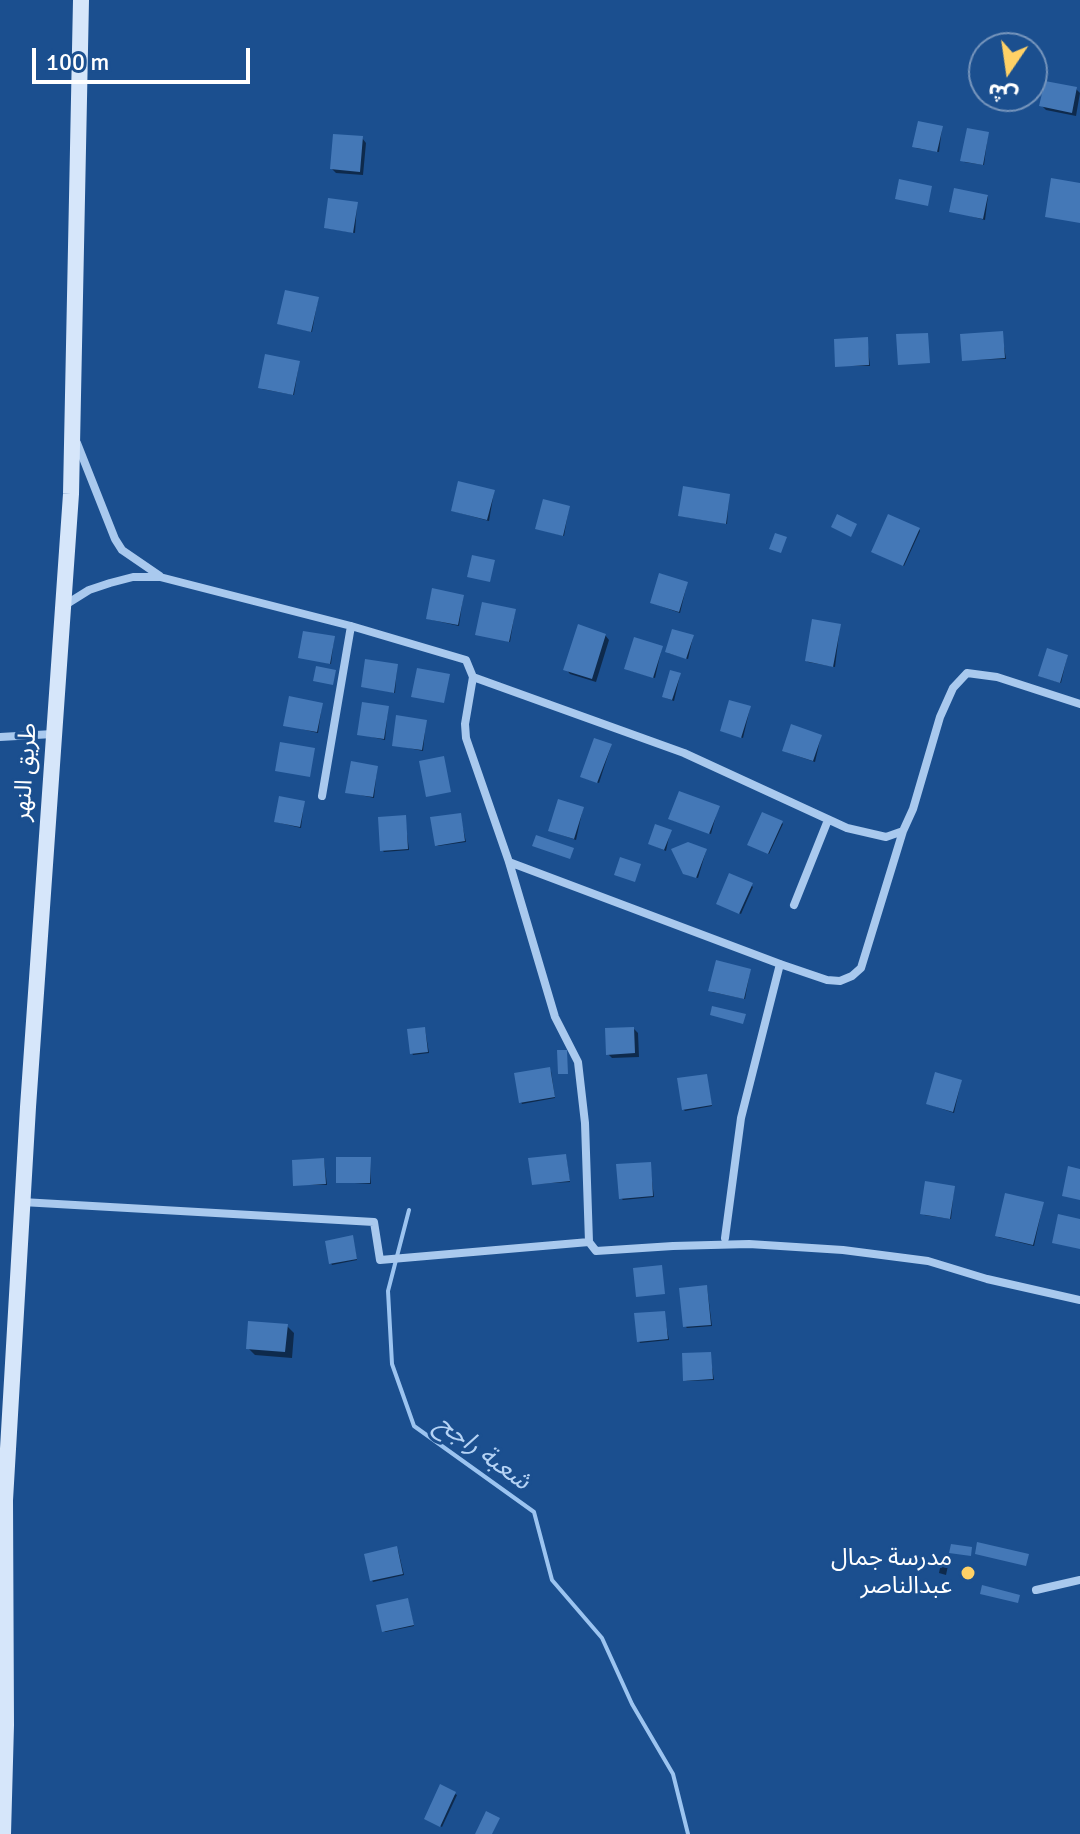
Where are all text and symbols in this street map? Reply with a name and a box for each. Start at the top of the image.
scale bar [36,32,254,82]
north arrow [968,32,1048,112]
text: 100 m [46,47,109,77]
text: ش [985,77,1021,110]
street label: طريق النهر [8,722,44,822]
water label: شعبة راجح [430,1409,536,1497]
place label: مدرسة جمال عبدالناصر [831,1545,952,1601]
marker: مدرسة جمال عبدالناصر [959,1564,977,1582]

